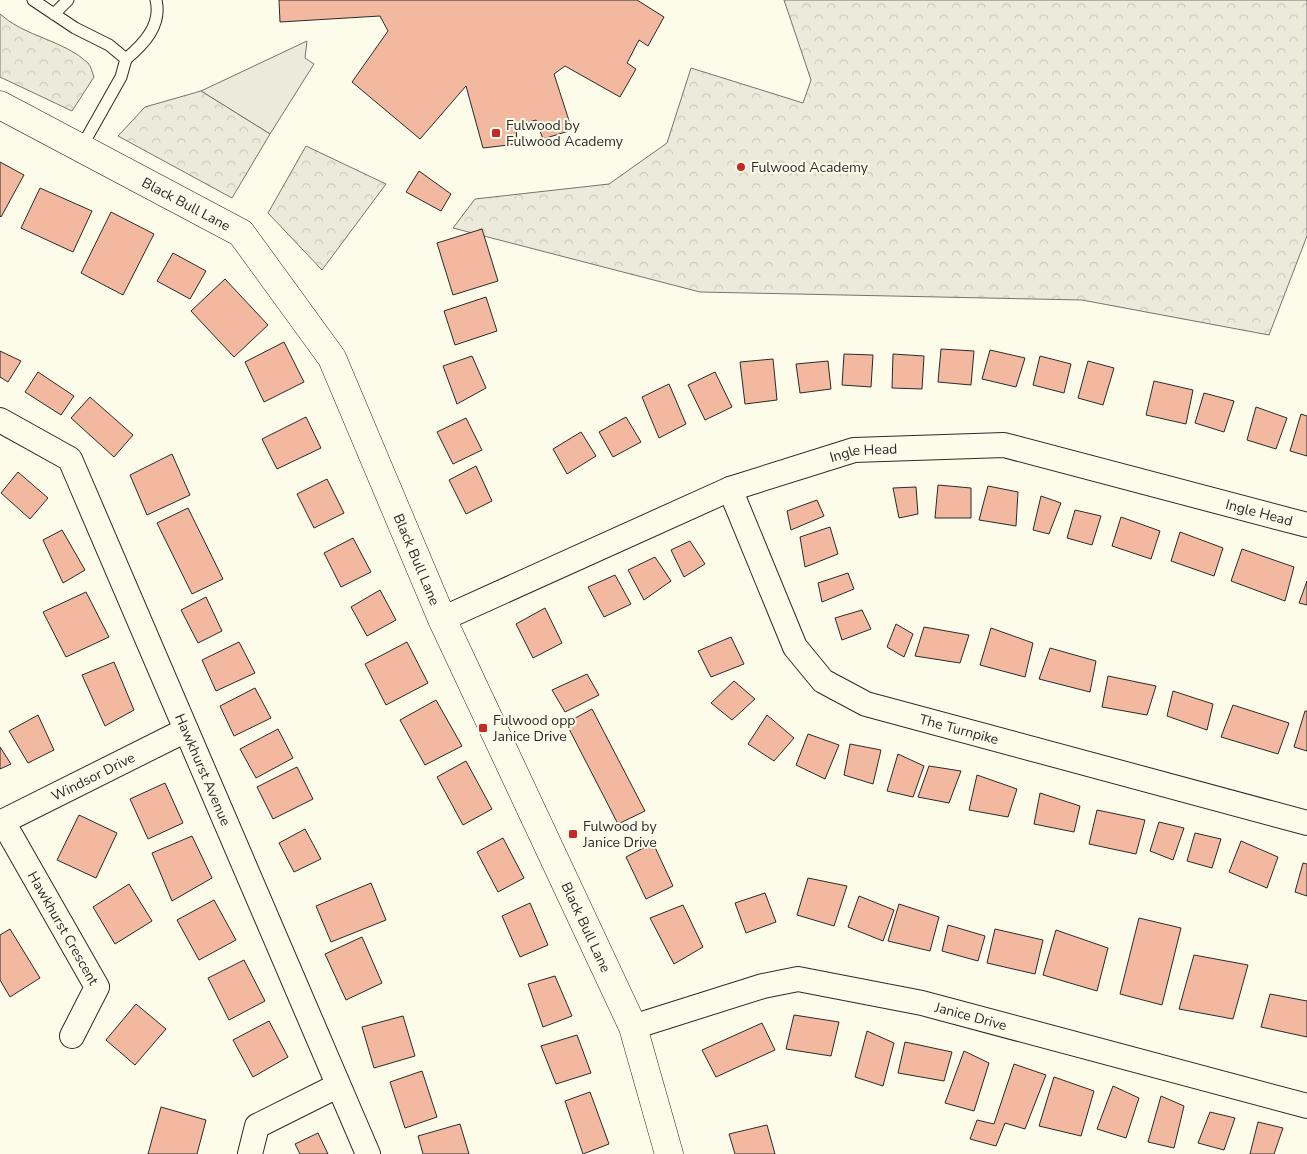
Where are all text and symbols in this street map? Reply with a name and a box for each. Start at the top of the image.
place label: Fulwood by Fulwood Academy [506,116,624,151]
marker: Fulwood by Fulwood Academy [490,127,502,139]
place label: Fulwood Academy [751,158,869,177]
marker: Fulwood Academy [735,161,747,173]
street label: Black Bull Lane [138,173,234,236]
street label: Ingle Head [827,440,898,467]
street label: Ingle Head [1223,495,1295,531]
street label: Black Bull Lane [389,511,444,608]
street label: The Turnpike [917,710,1001,749]
street label: Hawkhurst Avenue [170,711,235,829]
place label: Fulwood opp Janice Drive [492,711,575,746]
marker: Fulwood opp Janice Drive [477,722,489,734]
street label: Windsor Drive [48,748,138,806]
place label: Fulwood by Janice Drive [582,817,657,852]
marker: Fulwood by Janice Drive [567,828,579,840]
street label: Hawkhurst Crescent [23,868,103,989]
street label: Black Bull Lane [556,879,615,976]
street label: Janice Drive [932,998,1009,1035]

